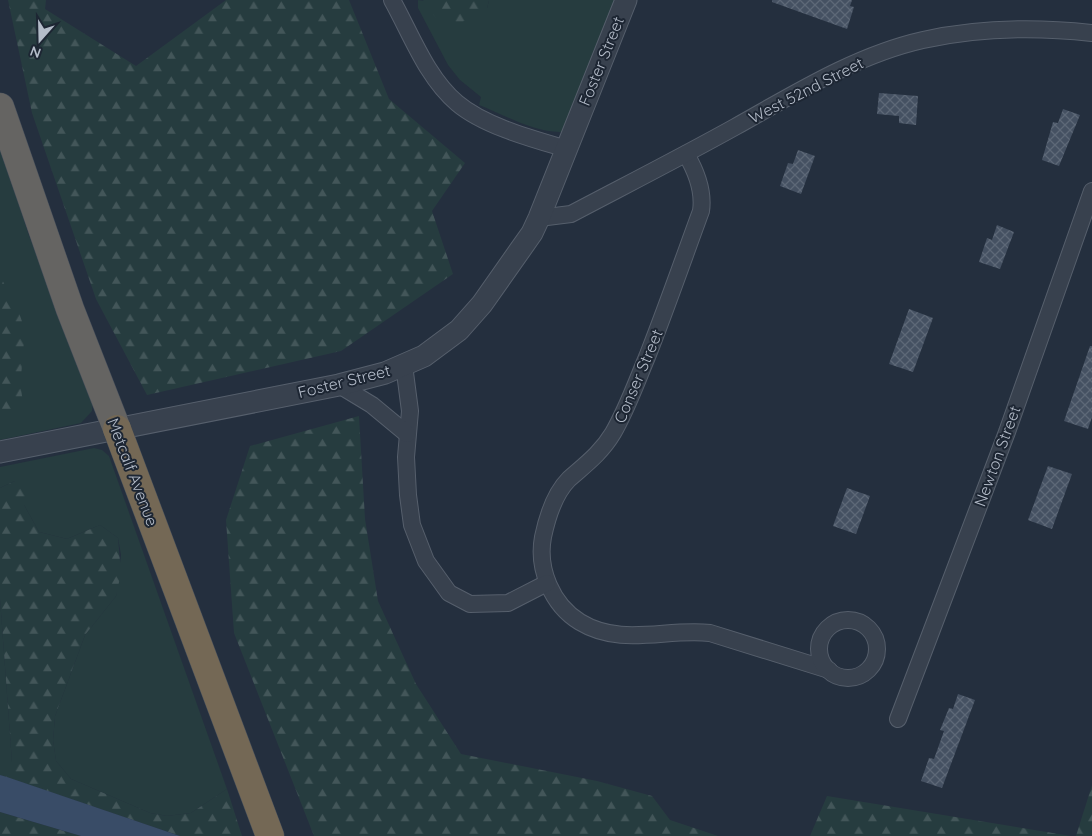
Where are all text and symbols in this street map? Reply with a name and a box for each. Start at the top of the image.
street label: Foster Street [574,13,628,109]
north arrow [15,15,65,65]
text: N [28,42,43,62]
street label: West 52nd Street [745,52,867,128]
street label: Conser Street [609,326,667,426]
street label: Foster Street [296,360,392,402]
street label: Newton Street [969,403,1025,509]
street label: Metcalf Avenue [103,415,163,529]

